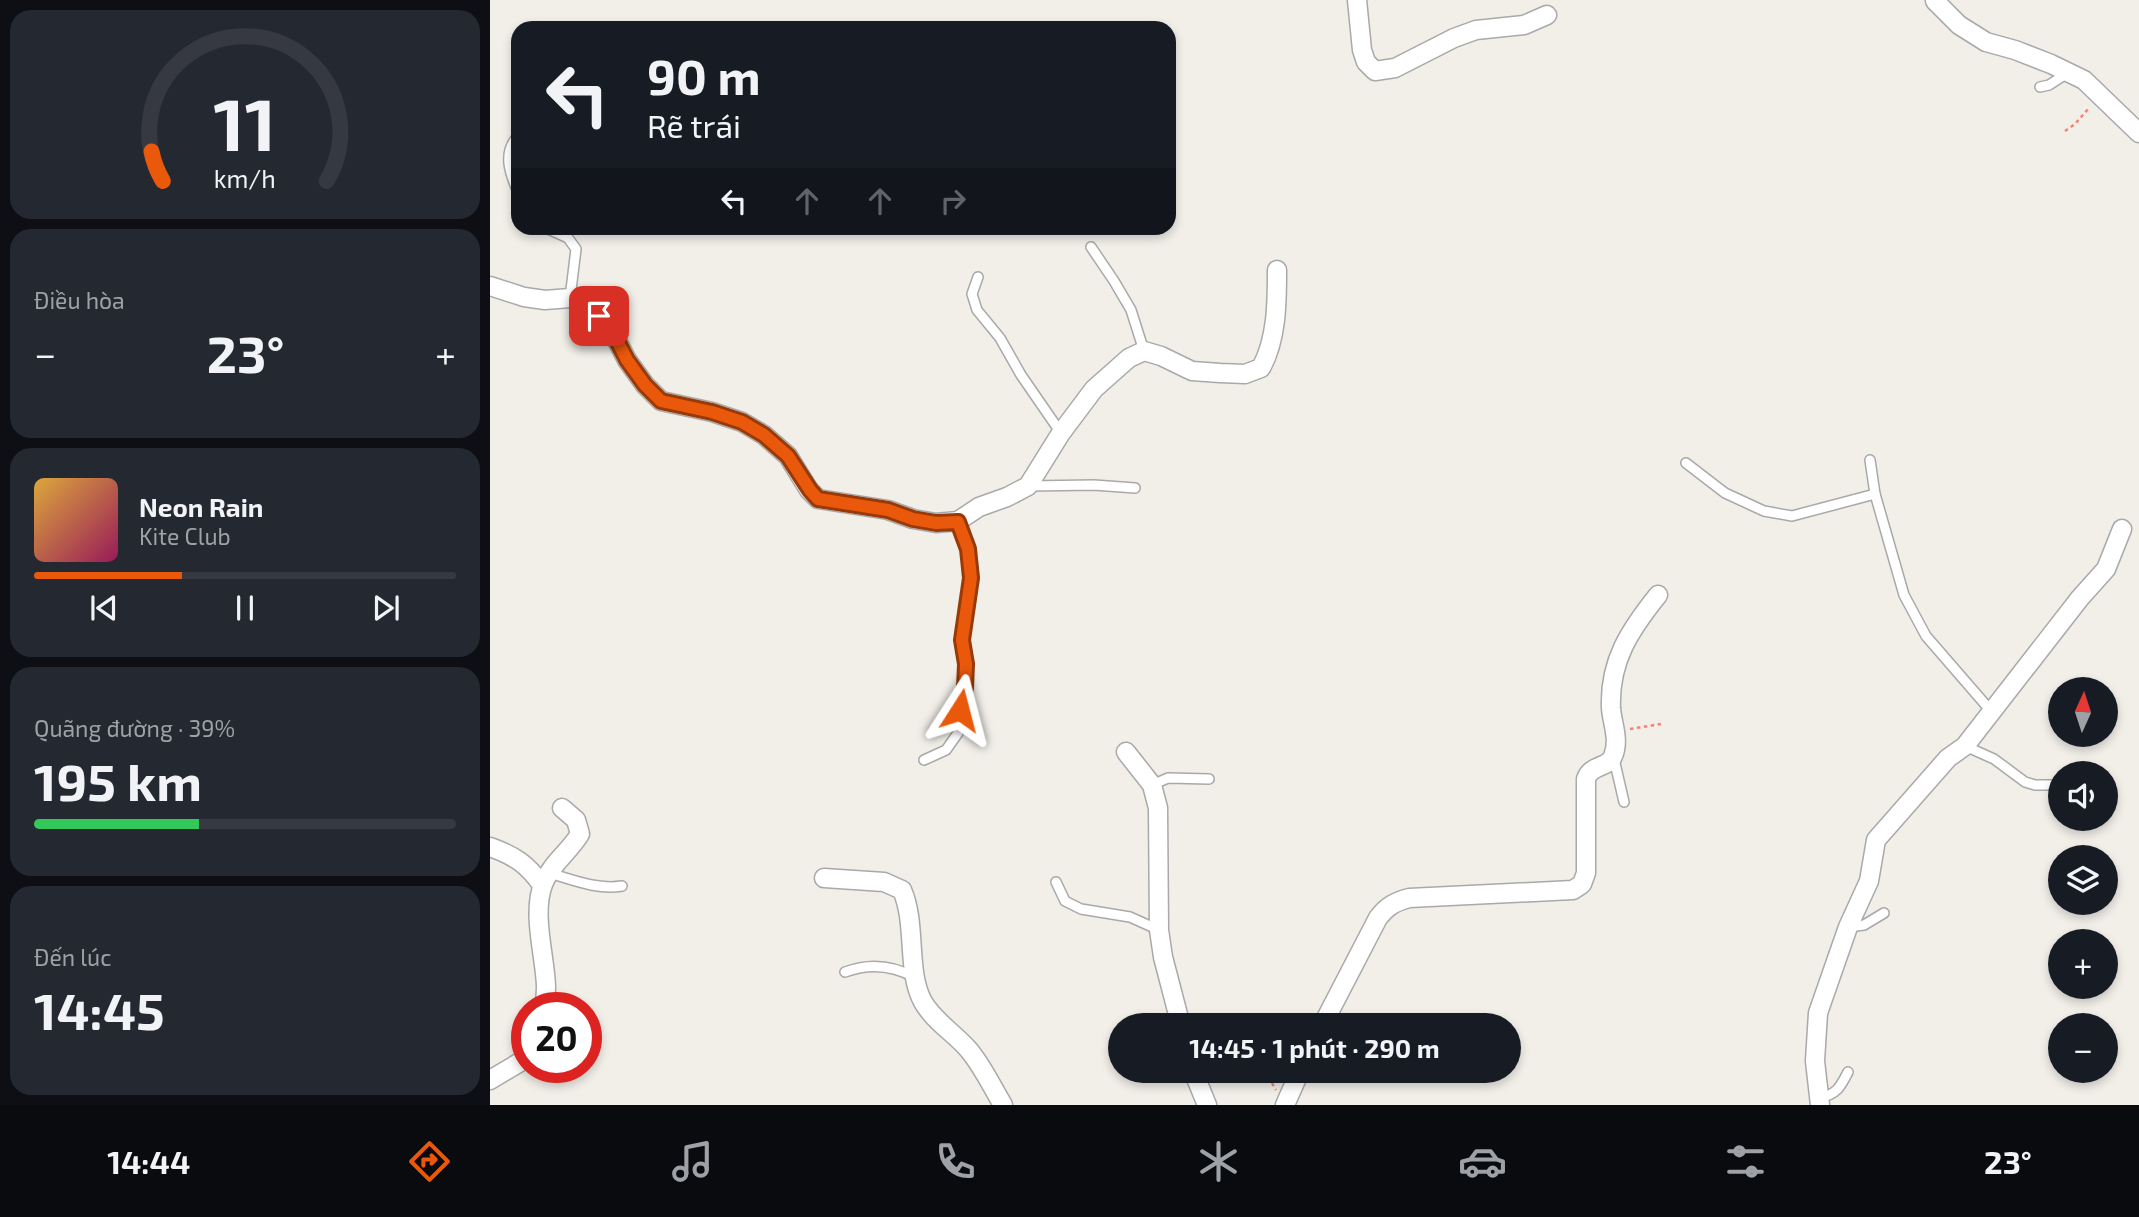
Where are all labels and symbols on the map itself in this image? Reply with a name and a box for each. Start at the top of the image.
pin [569,286,629,346]
position arrow [923,673,997,747]
north arrow [2048,677,2118,747]
speed limit sign: 20 [511,992,602,1083]

